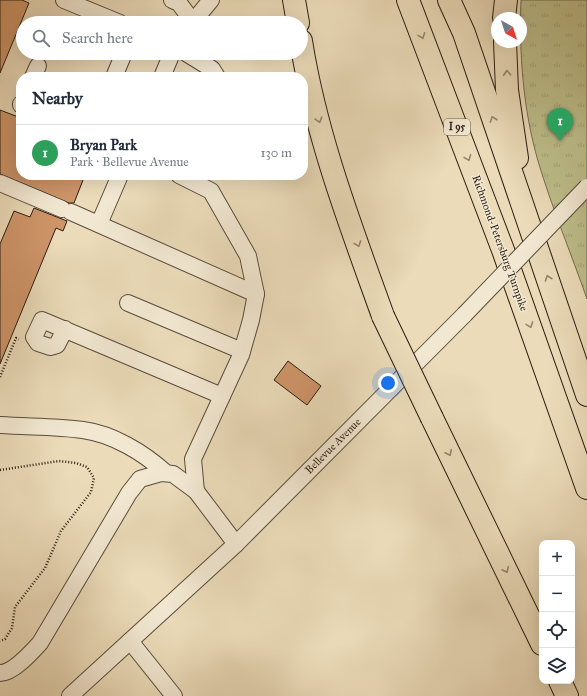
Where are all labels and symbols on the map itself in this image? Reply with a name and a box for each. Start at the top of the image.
north arrow [491,12,527,48]
one-way arrow [418,33,426,40]
one-way arrow [502,70,511,76]
pin: 1 [547,108,573,141]
one-way arrow [489,115,498,122]
one-way arrow [314,116,323,123]
road number: I 95 [444,119,470,135]
one-way arrow [464,155,472,162]
street label: Richmond-Petersburg Turnpike [469,173,531,313]
one-way arrow [353,241,361,248]
one-way arrow [544,275,552,282]
one-way arrow [525,321,534,328]
your location [378,373,398,393]
street label: Bellevue Avenue [302,415,364,477]
one-way arrow [444,449,452,456]
one-way arrow [501,566,509,573]

